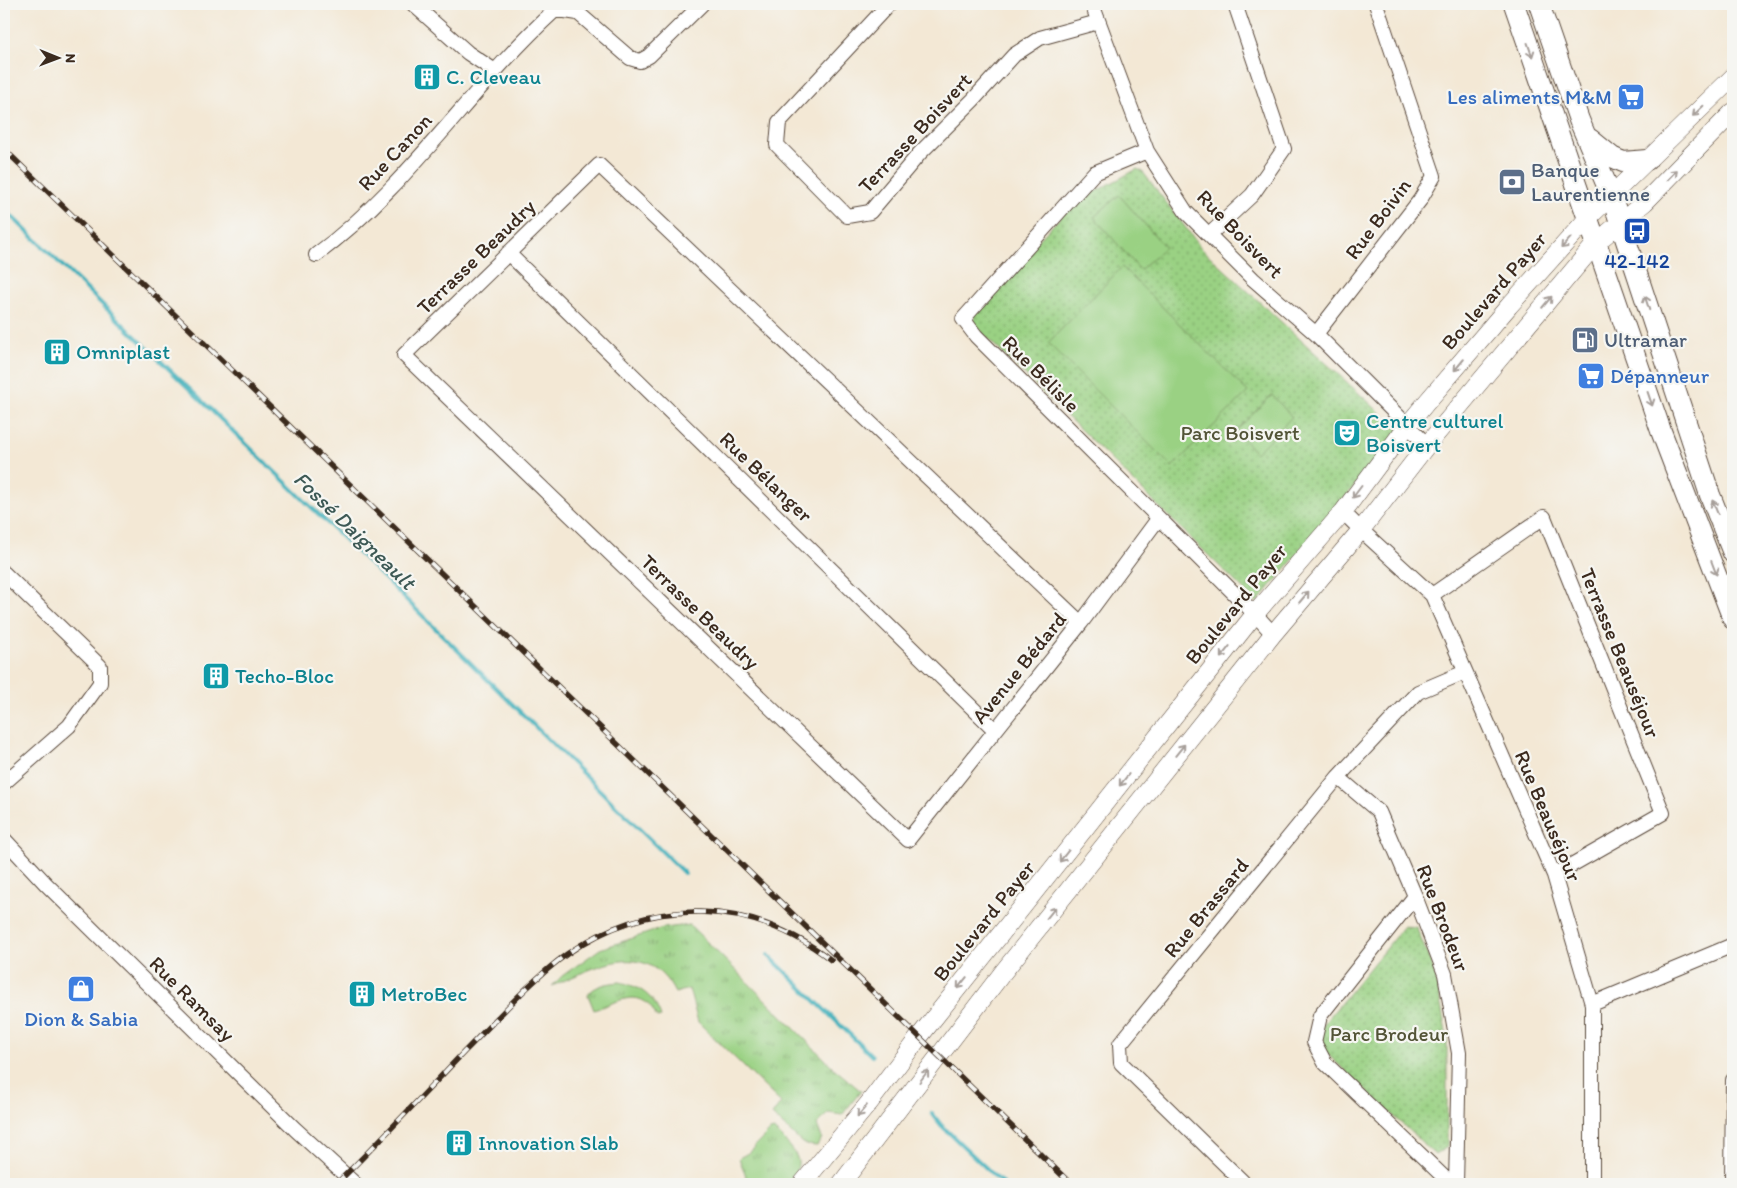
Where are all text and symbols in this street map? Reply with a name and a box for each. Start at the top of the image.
north arrow [32,32,82,82]
one-way arrow [1526,42,1536,58]
text: N [62,53,79,63]
building icon: C. Cleveau [412,62,442,92]
place label: C. Cleveau [446,64,541,89]
street label: Terrasse Boisvert [853,67,977,198]
supermarket icon: Les aliments M&M [1616,82,1646,112]
place label: Les aliments M&M [1447,84,1612,109]
one-way arrow [1692,105,1705,117]
street label: Rue Canon [352,108,437,196]
place label: Banque Laurentienne [1531,157,1650,206]
bank icon: Banque Laurentienne [1497,167,1527,197]
one-way arrow [1666,168,1678,181]
street label: Rue Boivin [1339,173,1416,264]
street label: Rue Boisvert [1192,184,1289,283]
street label: Terrasse Beaudry [411,194,540,319]
bus stop icon: 42-142 [1622,216,1652,246]
street label: Boulevard Payer [1436,226,1552,355]
one-way arrow [1560,237,1572,250]
place label: 42-142 [1604,248,1670,273]
one-way arrow [1542,295,1553,308]
one-way arrow [1642,296,1651,312]
fuel station icon: Ultramar [1570,325,1600,355]
place label: Ultramar [1604,327,1687,352]
street label: Rue Bélisle [998,330,1085,417]
building icon: Omniplast [42,337,72,367]
place label: Omniplast [76,339,170,364]
one-way arrow [1453,359,1464,372]
supermarket icon: Dépanneur [1576,361,1606,391]
place label: Dépanneur [1610,363,1710,388]
one-way arrow [1646,391,1655,407]
place label: Centre culturel Boisvert [1366,408,1504,457]
theatre icon: Centre culturel Boisvert [1332,418,1362,448]
park label: Parc Boisvert [1180,420,1300,445]
street label: Rue Bélanger [715,426,818,528]
water label: Fossé Daigneault [288,465,422,596]
one-way arrow [1352,485,1363,498]
one-way arrow [1710,500,1719,515]
street label: Boulevard Payer [1179,538,1292,669]
street label: Terrasse Beaudry [636,549,765,675]
one-way arrow [1709,560,1719,575]
street label: Terrasse Beauséjour [1575,564,1666,742]
one-way arrow [1299,591,1310,604]
street label: Avenue Bédard [966,607,1071,728]
one-way arrow [1219,646,1230,659]
building icon: Techo-Bloc [201,661,231,691]
place label: Techo-Bloc [235,663,334,688]
one-way arrow [1175,744,1186,757]
street label: Rue Beauséjour [1510,746,1588,886]
one-way arrow [1119,773,1129,787]
one-way arrow [1058,849,1069,862]
street label: Rue Brassard [1158,853,1253,962]
street label: Boulevard Payer [927,855,1040,986]
street label: Rue Brodeur [1412,861,1475,975]
one-way arrow [1045,906,1056,919]
street label: Rue Ramsay [144,951,240,1047]
shop icon: Dion & Sabia [66,974,96,1004]
one-way arrow [957,977,968,990]
building icon: MetroBec [347,979,377,1009]
place label: MetroBec [381,981,467,1006]
place label: Dion & Sabia [24,1006,138,1031]
park label: Parc Brodeur [1330,1021,1448,1046]
one-way arrow [918,1070,929,1083]
one-way arrow [857,1105,868,1118]
building icon: Innovation Slab [444,1128,474,1158]
place label: Innovation Slab [478,1130,619,1155]

